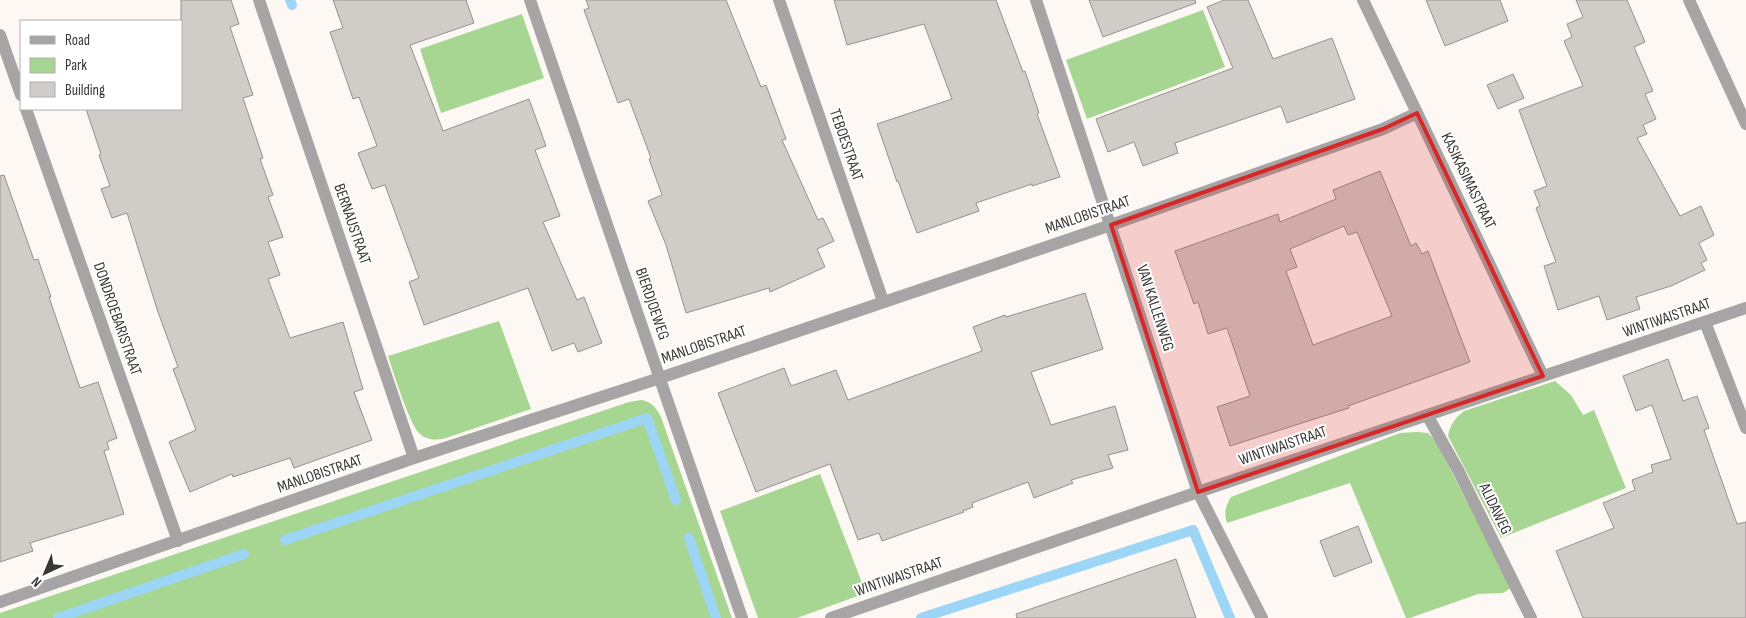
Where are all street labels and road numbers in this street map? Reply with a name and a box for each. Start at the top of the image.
street label: TEBOESTRAAT [825,106,867,184]
street label: KASIKASIMASTRAAT [1436,130,1500,233]
street label: BERNAUSTRAAT [329,181,375,267]
street label: MANLOBISTRAAT [1043,191,1133,238]
street label: DONDROEBARISTRAAT [89,260,145,379]
street label: VAN KALLENWEG [1132,262,1178,354]
street label: BIERDJOEWEG [631,266,673,342]
street label: WINTIWAISTRAAT [1620,294,1714,342]
street label: MANLOBISTRAAT [659,321,749,368]
street label: WINTIWAISTRAAT [1236,422,1330,470]
street label: MANLOBISTRAAT [275,450,365,497]
street label: ALIDAWEG [1474,479,1516,538]
street label: WINTIWAISTRAAT [852,553,946,601]

